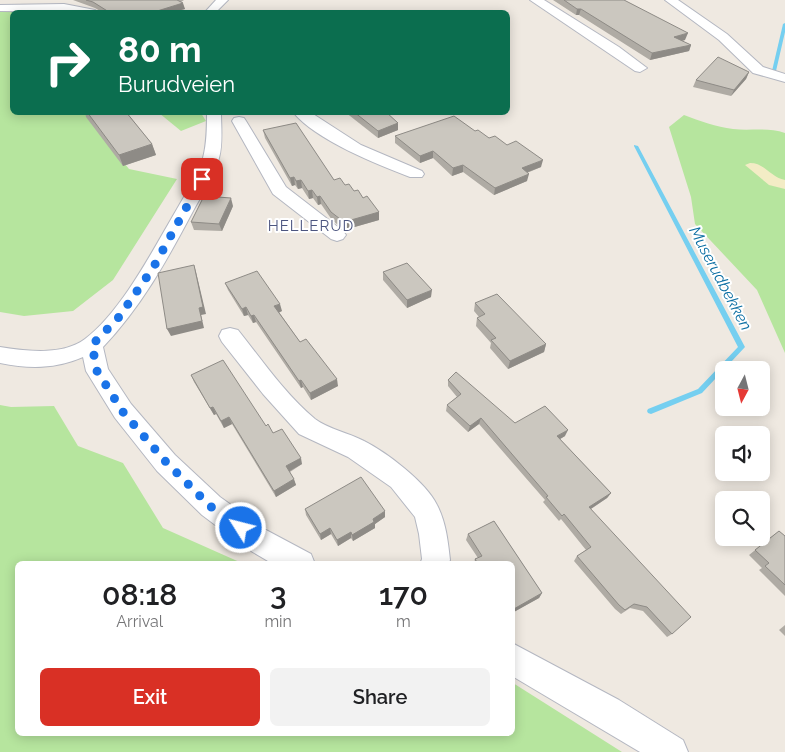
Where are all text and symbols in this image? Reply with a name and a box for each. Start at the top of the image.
text: 80 m [118,29,202,70]
icon: right [35,30,100,95]
text: Burudveien [118,71,235,97]
pin [181,158,223,200]
icon: arrive [188,165,216,193]
district label: HELLERUD [268,217,354,235]
water label: Muserudbekken [685,223,756,334]
north arrow [715,361,770,416]
map controls [715,361,770,546]
button: sound [715,426,770,481]
button: search [715,491,770,546]
position arrow [214,501,266,553]
text: 08:18 [102,577,177,612]
text: 3 [270,577,286,612]
text: 170 [379,577,428,612]
text: Arrival [116,612,163,631]
text: min [264,612,292,631]
text: m [396,612,411,631]
button: Exit [40,668,260,726]
button: Share [270,668,490,726]

